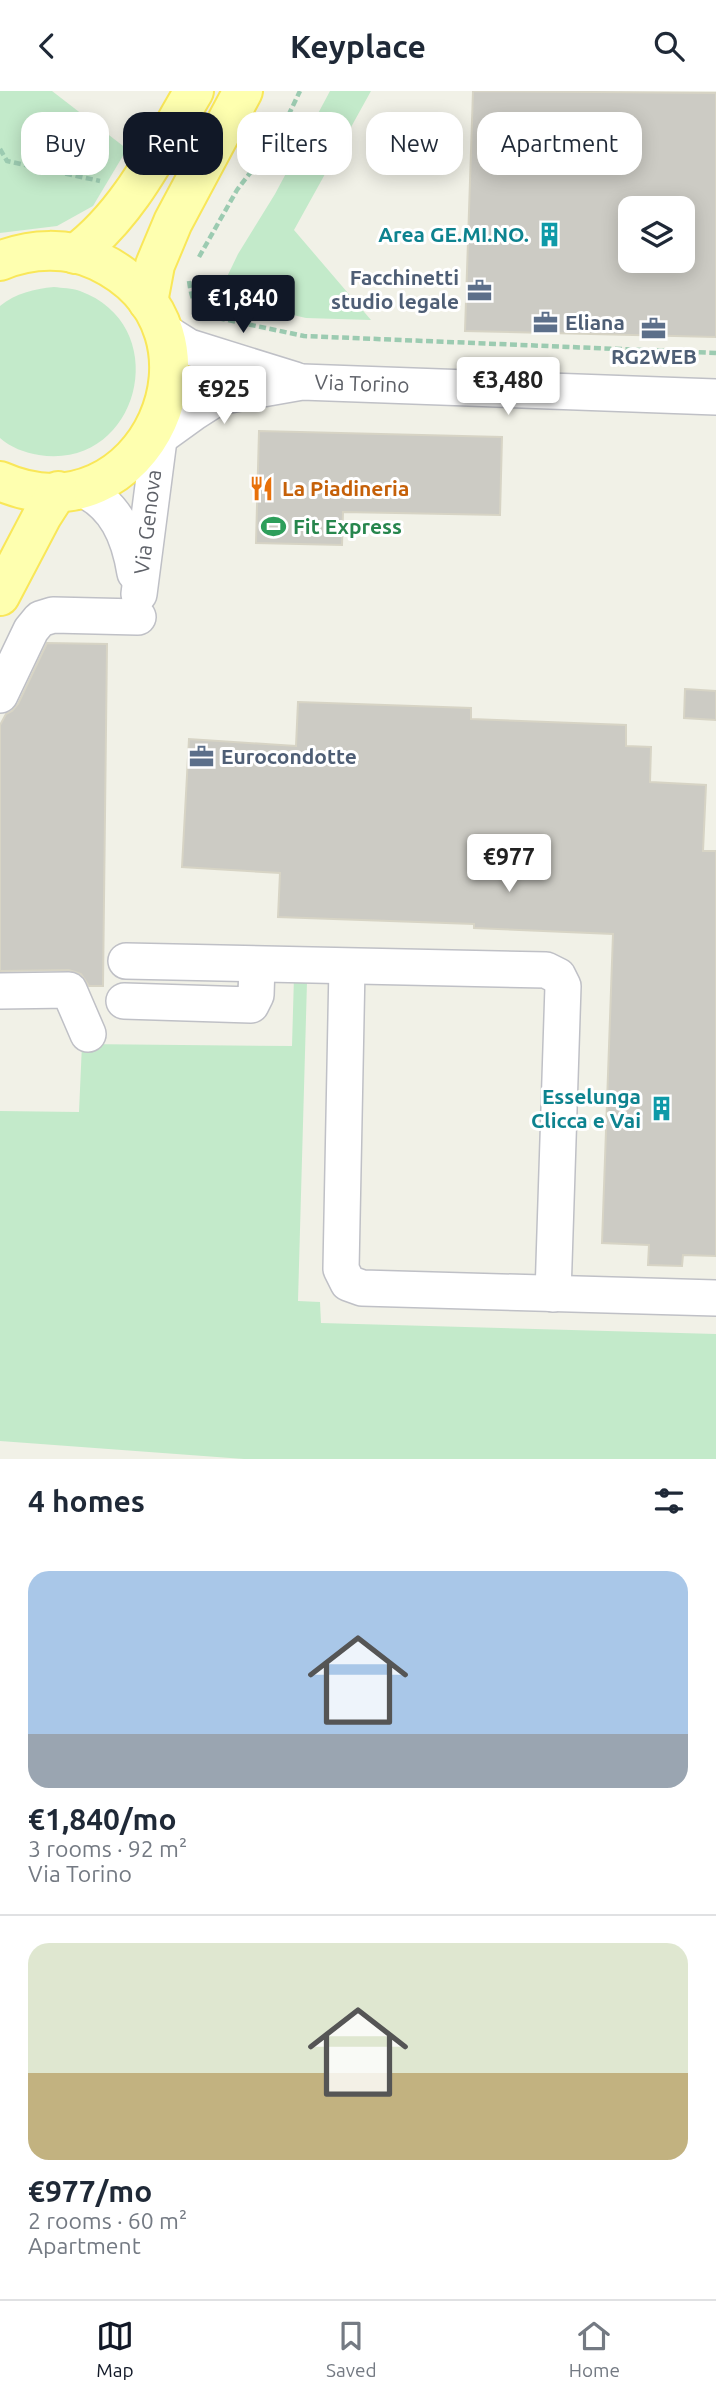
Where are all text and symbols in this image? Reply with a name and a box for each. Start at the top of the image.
icon: back [28,27,66,65]
icon: search [650,27,688,65]
text: Keyplace [290,28,426,64]
chip: Buy [21,112,109,175]
chip: Rent [123,112,223,175]
chip: Filters [237,112,352,175]
chip: New [366,112,463,175]
chip: Apartment [477,112,642,175]
map controls [618,196,695,273]
button: layers [618,196,695,273]
building icon: Area GE.MI.NO. [535,221,563,249]
place label: Area GE.MI.NO. [378,222,529,246]
place label: Facchinetti studio legale [331,265,459,313]
pin: €1,840 [186,275,300,335]
office icon: Facchinetti studio legale [465,276,493,304]
text: €1,840 [208,285,278,310]
office icon: Eliana [531,309,559,337]
place label: Eliana [565,310,625,334]
office icon: RG2WEB [640,314,668,342]
place label: RG2WEB [611,344,697,368]
pin: €3,480 [451,357,565,417]
pin: €925 [183,367,265,426]
text: €3,480 [473,367,543,392]
street label: Via Torino [314,369,410,397]
text: €925 [198,376,250,401]
street label: Via Genova [129,468,165,576]
restaurant icon: La Piadineria [248,475,276,503]
place label: La Piadineria [282,476,409,500]
sports icon: Fit Express [259,513,287,541]
place label: Fit Express [293,514,402,538]
office icon: Eurocondotte [187,743,215,771]
place label: Eurocondotte [221,744,357,768]
pin: €977 [468,835,550,894]
text: €977 [483,844,535,869]
place label: Esselunga Clicca e Vai [531,1084,641,1132]
building icon: Esselunga Clicca e Vai [647,1095,675,1123]
icon: filters [650,1482,688,1520]
text: 4 homes [28,1484,145,1518]
icon: home [295,1617,421,1743]
text: €1,840/mo [28,1802,177,1836]
text: 3 rooms · 92 m² [28,1836,187,1861]
text: Via Torino [28,1861,132,1886]
icon: home [295,1989,421,2115]
text: €977/mo [28,2174,152,2208]
text: 2 rooms · 60 m² [28,2208,187,2233]
text: Apartment [28,2233,141,2258]
tab: Map [96,2317,134,2381]
tab: Saved [326,2317,377,2381]
tab: Home [569,2317,620,2381]

